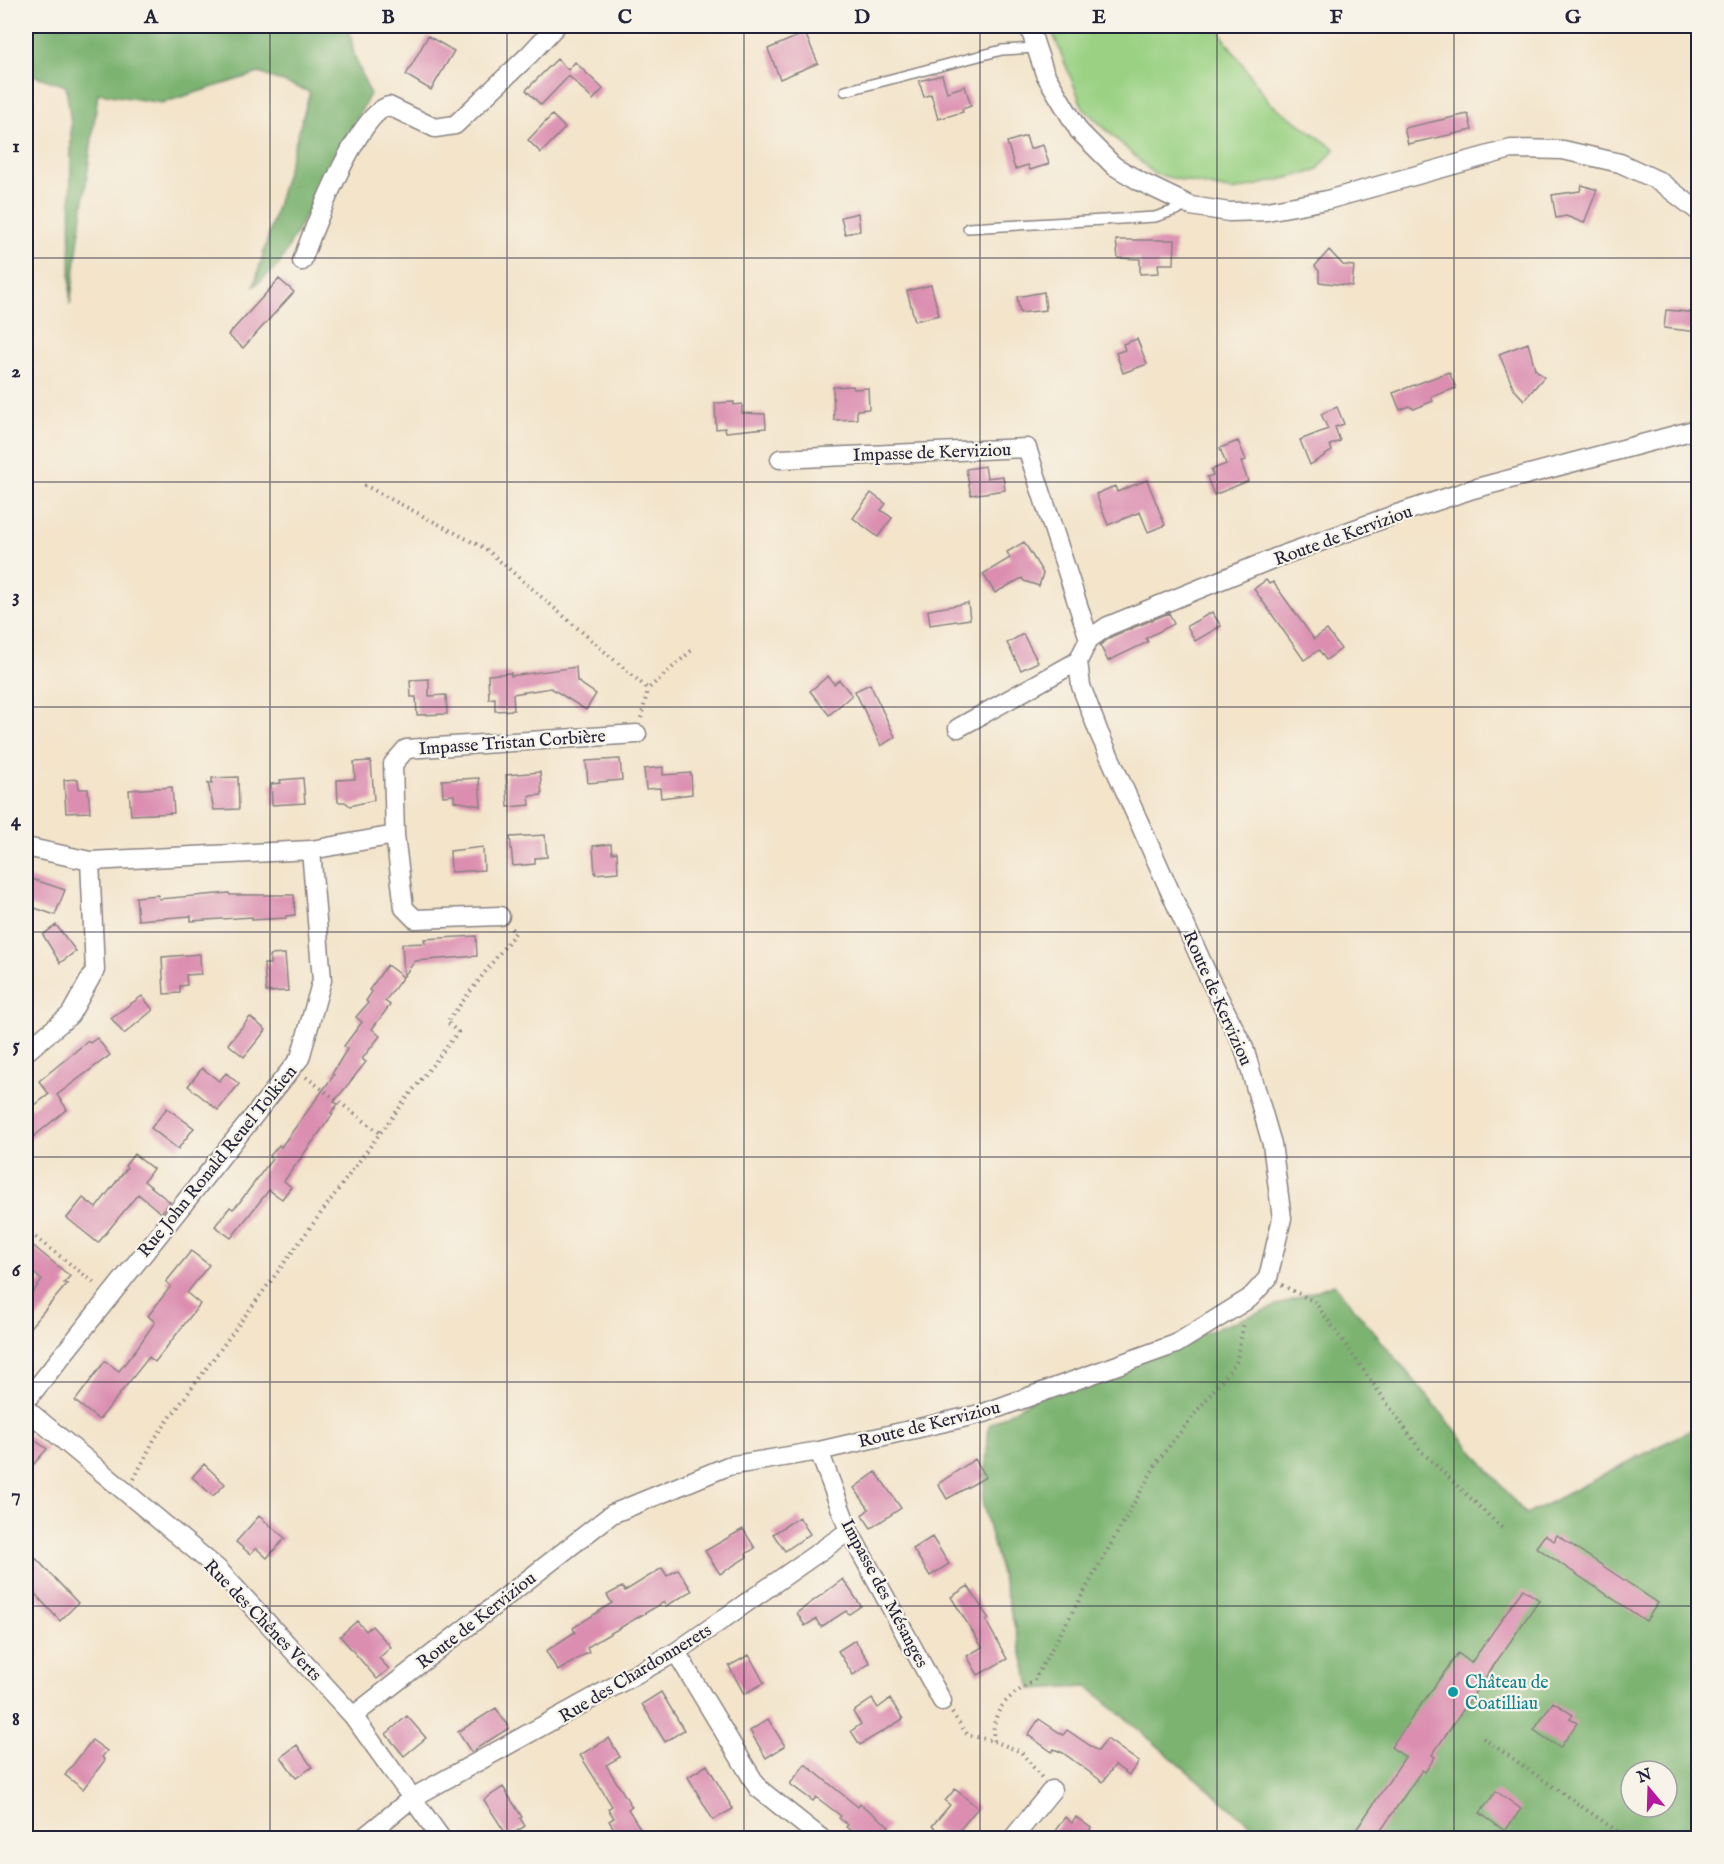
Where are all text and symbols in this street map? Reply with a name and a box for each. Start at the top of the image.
text: A [143,5,159,30]
text: B [381,5,395,30]
text: C [618,5,632,30]
text: D [854,5,870,30]
text: E [1092,5,1106,30]
text: F [1330,5,1343,30]
text: G [1565,5,1582,30]
text: 1 [12,134,20,159]
text: 2 [11,359,21,384]
street label: Impasse de Kerviziou [852,439,1012,468]
street label: Route de Kerviziou [1271,501,1416,572]
text: 3 [12,584,20,609]
street label: Impasse Tristan Corbière [418,725,606,762]
text: 4 [11,808,22,833]
street label: Route de Kerviziou [1177,927,1257,1070]
text: 5 [12,1033,20,1058]
street label: Rue John Ronald Reuel Tolkien [134,1061,303,1263]
text: 6 [12,1258,22,1283]
street label: Route de Kerviziou [856,1397,1003,1454]
text: 7 [11,1483,21,1508]
street label: Impasse des Mésanges [835,1515,933,1672]
street label: Rue des Chênes Verts [198,1555,326,1687]
street label: Route de Kerviziou [413,1567,541,1675]
street label: Rue des Chardonnerets [555,1620,716,1729]
place label: Château de Coatilliau [1465,1672,1549,1716]
marker: Château de Coatilliau [1446,1685,1460,1699]
text: 8 [12,1707,20,1732]
north arrow [1619,1759,1679,1819]
text: N [1634,1765,1655,1789]

